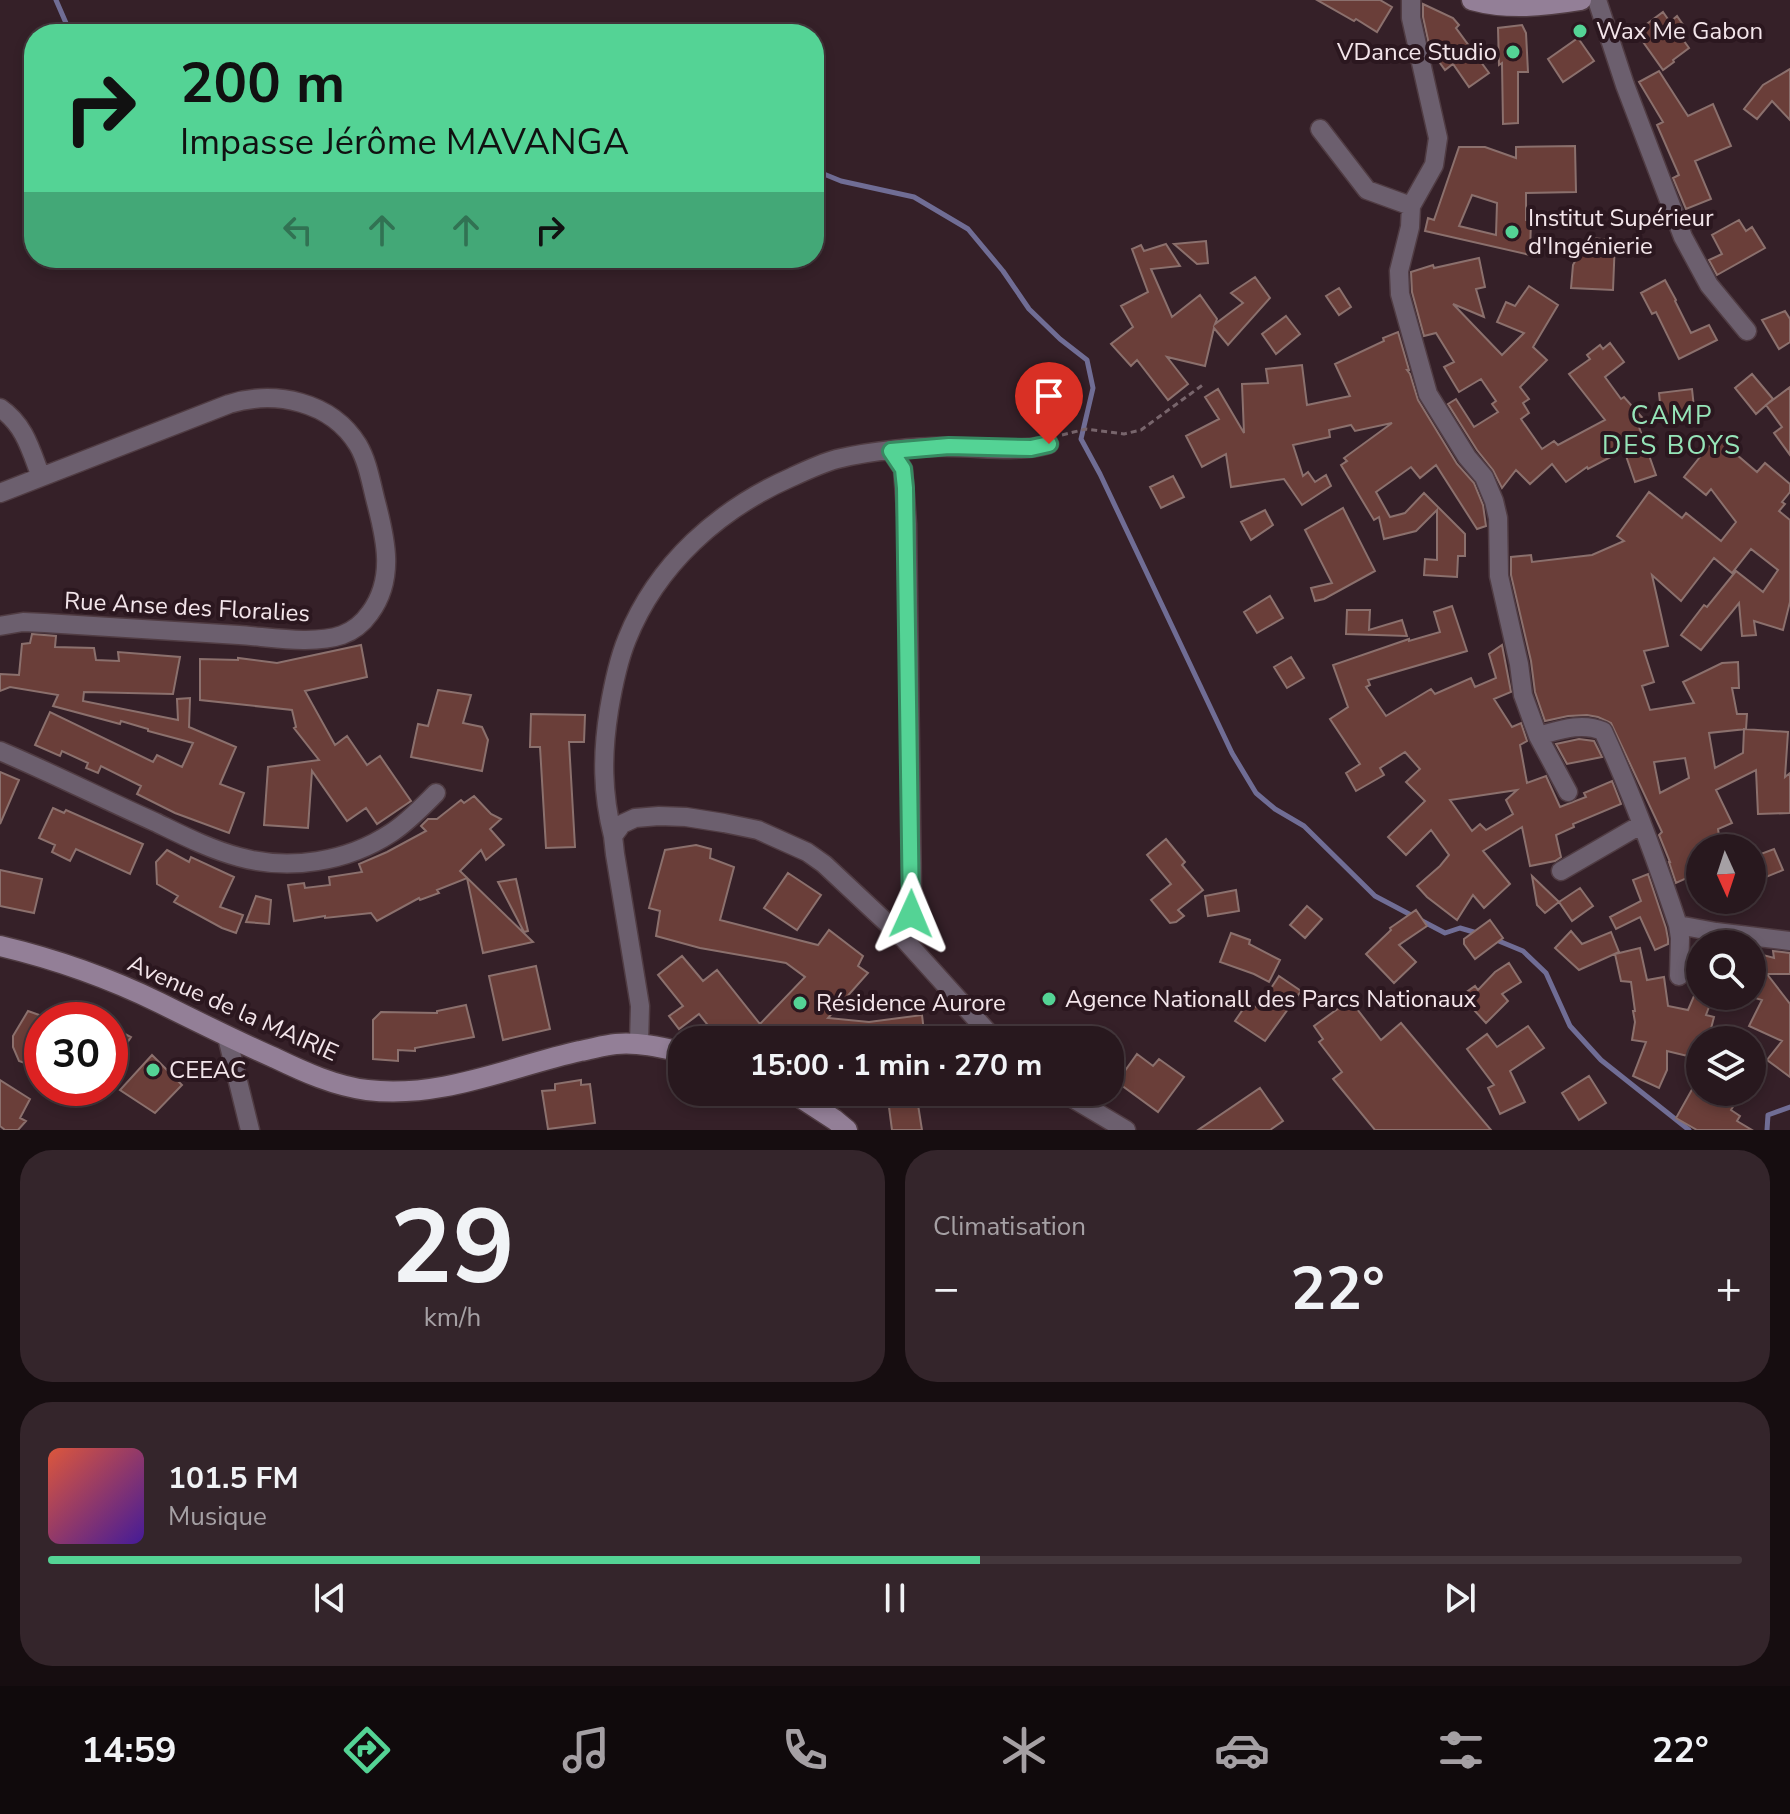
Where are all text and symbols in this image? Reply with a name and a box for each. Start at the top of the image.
place label: Wax Me Gabon [1596,15,1763,47]
marker: Wax Me Gabon [1571,22,1589,40]
place label: VDance Studio [1336,36,1497,68]
marker: VDance Studio [1504,43,1522,61]
text: 200 m [180,45,345,122]
icon: right [48,56,152,160]
text: Impasse Jérôme MAVANGA [180,118,629,167]
place label: Institut Supérieur d'Ingénierie [1528,202,1714,262]
icon: left [276,208,320,252]
icon: ahead [360,208,404,252]
icon: ahead [444,208,488,252]
icon: right [528,208,572,252]
marker: Institut Supérieur d'Ingénierie [1503,223,1521,241]
pin [1015,362,1083,444]
icon: arrive [1027,374,1071,418]
district label: CAMP DES BOYS [1602,398,1742,463]
street label: Rue Anse des Floralies [63,585,311,629]
north arrow [1686,834,1766,914]
map controls [1686,834,1766,1106]
position arrow [869,872,953,956]
button: search [1686,930,1766,1010]
street label: Avenue de la MAIRIE [123,947,343,1069]
place label: Agence Nationall des Parcs Nationaux [1065,983,1477,1015]
place label: Résidence Aurore [816,987,1006,1019]
marker: Agence Nationall des Parcs Nationaux [1040,990,1058,1008]
marker: Résidence Aurore [791,994,809,1012]
speed limit sign: 30 [24,1002,128,1106]
button: layers [1686,1026,1766,1106]
text: 15:00 · 1 min · 270 m [750,1045,1042,1086]
place label: CEEAC [169,1054,246,1086]
marker: CEEAC [144,1061,162,1079]
text: 29 [390,1177,515,1319]
text: Climatisation [933,1209,1086,1244]
text: 22° [1290,1248,1385,1330]
text: − [933,1259,959,1319]
text: + [1716,1259,1742,1319]
text: km/h [424,1300,481,1335]
text: 101.5 FM [168,1458,298,1499]
text: Musique [168,1499,267,1534]
icon: previous [308,1576,352,1620]
icon: pause [873,1576,917,1620]
icon: next [1438,1576,1482,1620]
icon: directions [339,1722,395,1778]
icon: music [558,1722,614,1778]
icon: phone [777,1722,833,1778]
icon: climate [996,1722,1052,1778]
icon: car [1214,1722,1270,1778]
icon: filters [1433,1722,1489,1778]
text: 14:59 [81,1726,177,1775]
text: 22° [1652,1726,1709,1775]

